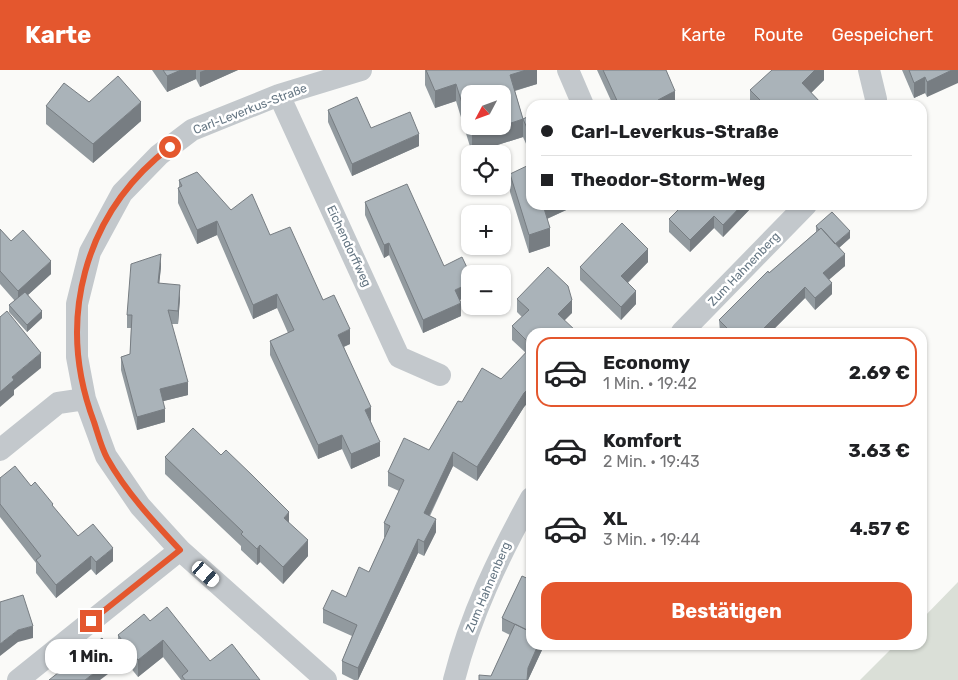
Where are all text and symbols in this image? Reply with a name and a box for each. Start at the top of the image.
text: Karte [25,21,91,49]
text: Karte [681,24,725,46]
text: Route [753,24,803,46]
text: Gespeichert [831,24,933,46]
street label: Carl-Leverkus-Straße [191,81,309,137]
north arrow [461,85,511,135]
map controls [461,85,511,315]
text: Carl-Leverkus-Straße [571,120,779,143]
route start [159,136,181,158]
button: locate [461,145,511,195]
text: Theodor-Storm-Weg [571,168,765,191]
street label: Eichendorffweg [324,203,374,289]
button: + [461,205,511,255]
street label: Zum Hahnenberg [705,229,783,309]
button: − [461,265,511,315]
icon: car [543,350,588,395]
text: Economy [603,351,690,374]
text: 2.69 € [849,361,910,384]
text: 1 Min. · 19:42 [603,374,697,393]
icon: car [543,428,588,473]
text: Komfort [603,429,681,452]
text: 3.63 € [848,439,910,462]
text: 2 Min. · 19:43 [603,452,700,471]
icon: car [543,506,588,551]
text: XL [603,507,627,530]
text: 4.57 € [850,517,910,540]
text: 3 Min. · 19:44 [603,530,700,549]
street label: Zum Hahnenberg [463,540,513,634]
car [189,558,222,590]
button: Bestätigen [541,582,912,640]
route end [80,610,102,632]
callout: 1 Min. [45,638,137,674]
text: 1 Min. [69,647,113,666]

